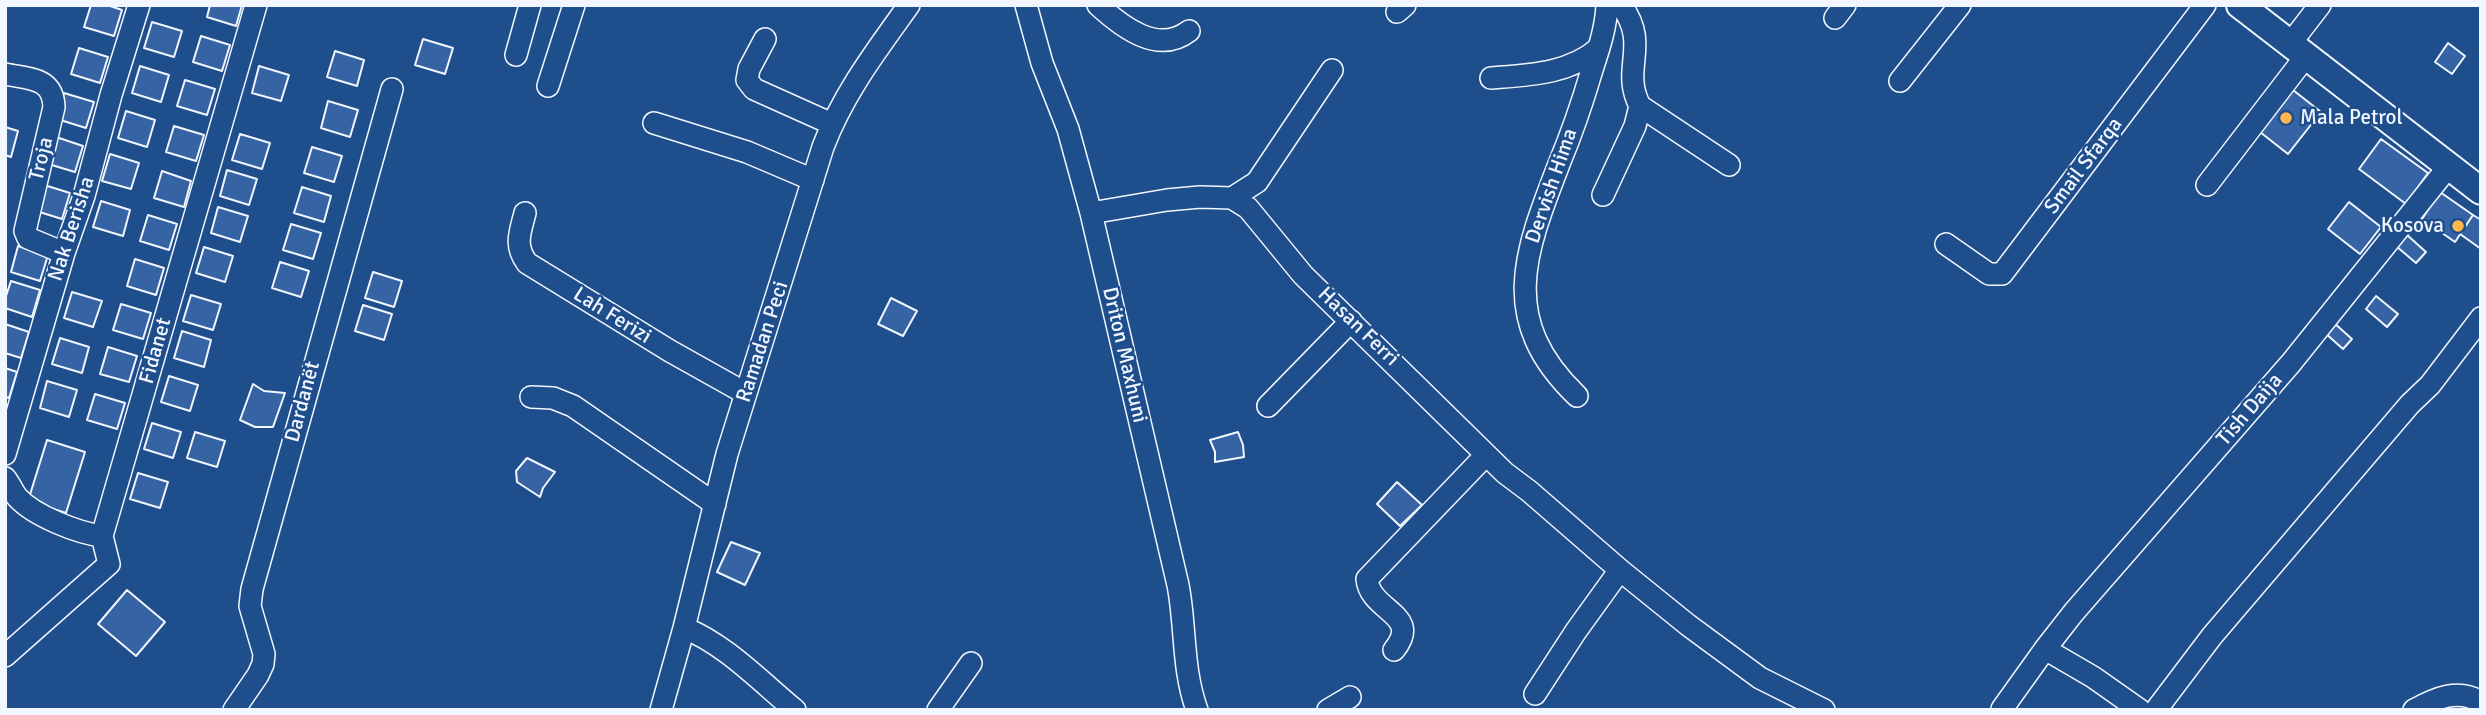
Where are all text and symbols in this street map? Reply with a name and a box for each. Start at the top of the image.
place label: Mala Petrol [2300,105,2403,131]
marker: Mala Petrol [2278,110,2294,126]
street label: Smail Sfarqa [2040,113,2128,219]
street label: Dervish Hima [1521,125,1583,247]
street label: Troja [24,135,60,183]
street label: Nak Berisha [43,174,101,284]
place label: Kosova [2381,213,2444,239]
marker: Kosova [2450,218,2466,234]
street label: Ramadan Peci [732,278,794,406]
street label: Lah Ferizi [568,282,656,350]
street label: Hasan Ferri [1312,282,1404,372]
street label: Driton Maxhuni [1096,285,1152,425]
street label: Fidanet [135,315,177,387]
street label: Dardanët [280,359,326,445]
street label: Tish Daija [2212,369,2288,451]

